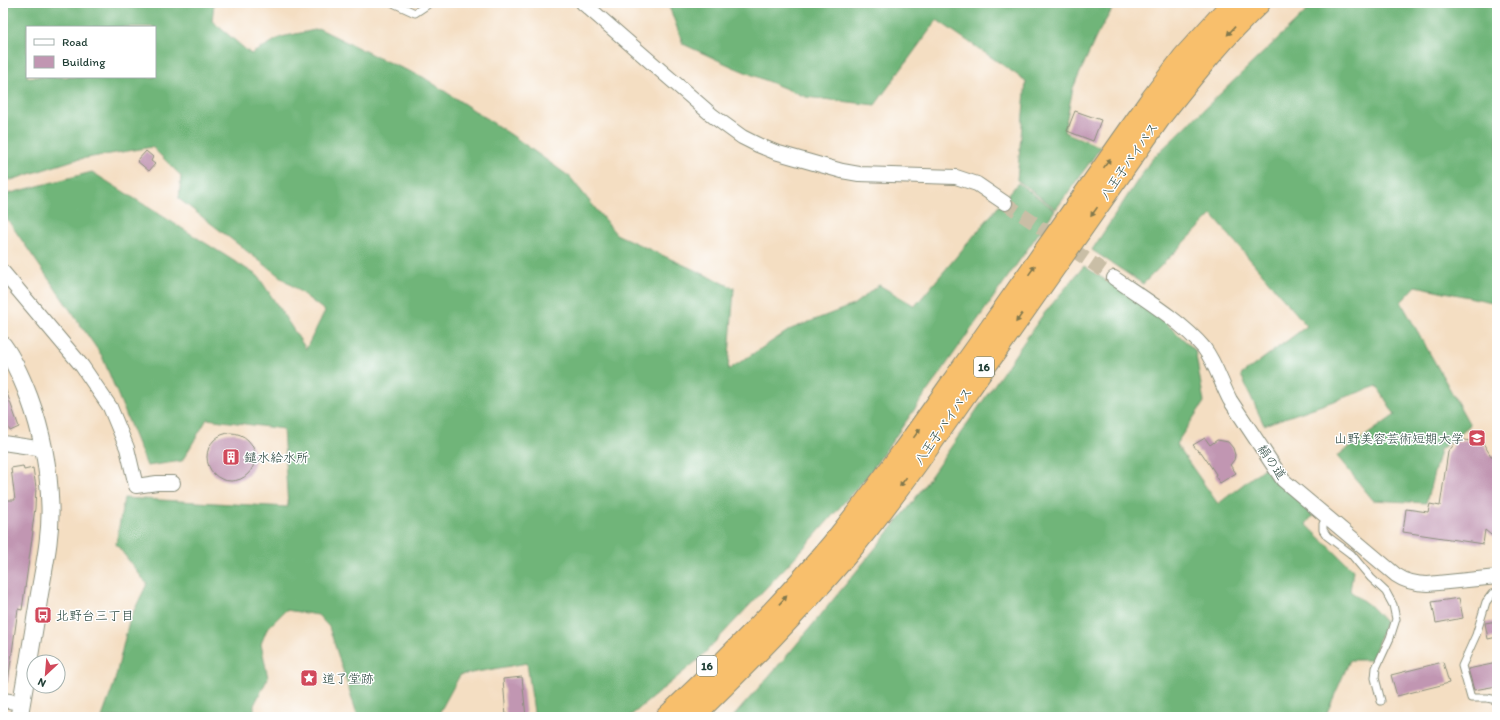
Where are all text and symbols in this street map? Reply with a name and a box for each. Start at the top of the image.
one-way arrow [1227,25,1236,36]
legend [26,26,156,78]
text: Road [62,35,88,49]
text: Building [62,55,106,69]
street label: 八王子バイパス [1097,120,1161,202]
one-way arrow [1103,158,1111,169]
one-way arrow [1090,207,1098,217]
one-way arrow [1028,264,1036,275]
one-way arrow [1015,313,1023,324]
road number: 16 [974,357,994,377]
street label: 八王子バイパス [911,385,975,467]
one-way arrow [913,428,921,439]
school or university icon: 山野美容芸術短期大学 [1467,428,1487,448]
place label: 山野美容芸術短期大学 [1334,431,1464,446]
street label: 絹の道 [1255,442,1289,482]
building icon: 鑓水給水所 [221,447,241,467]
place label: 鑓水給水所 [244,450,309,465]
one-way arrow [899,476,907,487]
one-way arrow [778,595,788,605]
bus stop icon: 北野台三丁目 [33,605,53,625]
place label: 北野台三丁目 [56,608,134,623]
north arrow [26,654,66,694]
road number: 16 [697,656,717,676]
place icon: 道了堂跡 [299,668,319,688]
place label: 道了堂跡 [322,671,374,686]
text: N [36,675,48,690]

